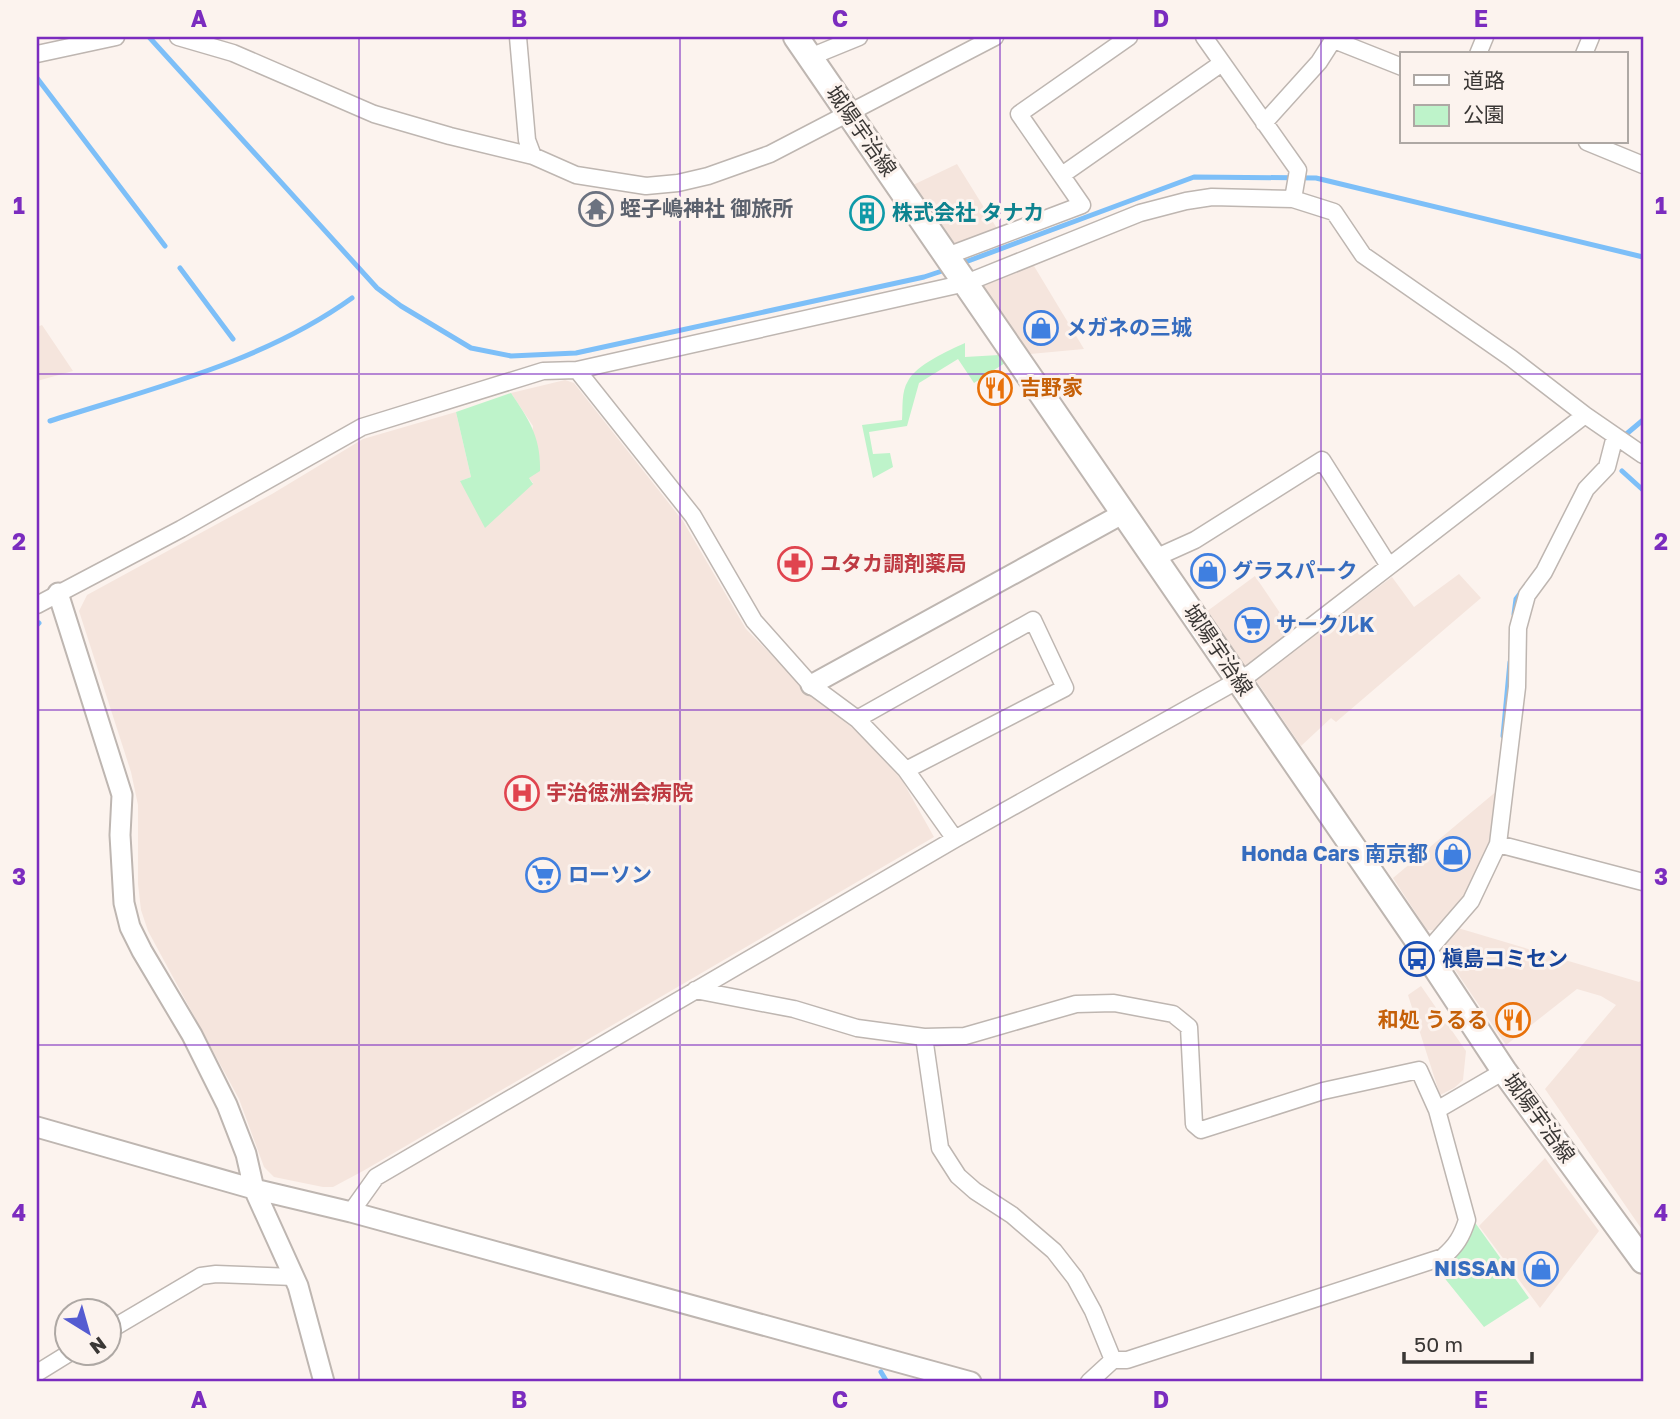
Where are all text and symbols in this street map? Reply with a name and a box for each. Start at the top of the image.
text: A [191,4,208,32]
text: B [511,4,527,32]
text: C [832,4,848,32]
text: D [1153,4,1169,32]
text: E [1474,4,1488,32]
legend [1400,52,1628,144]
text: 道路 [1463,67,1505,93]
street label: 城陽宇治線 [821,80,903,181]
text: 公園 [1463,101,1505,127]
temple icon: 蛭子嶋神社 御旅所 [577,190,615,228]
text: 1 [13,191,25,219]
text: 1 [1655,191,1667,219]
building icon: 株式会社 タナカ [848,194,886,232]
place label: 蛭子嶋神社 御旅所 [620,195,793,221]
place label: 株式会社 タナカ [892,199,1044,225]
shop icon: メガネの三城 [1022,309,1060,347]
place label: メガネの三城 [1066,314,1192,340]
restaurant icon: 吉野家 [976,369,1014,407]
place label: 吉野家 [1020,374,1083,400]
text: 2 [12,527,26,555]
text: 2 [1654,527,1668,555]
pharmacy icon: ユタカ調剤薬局 [776,545,814,583]
place label: ユタカ調剤薬局 [820,550,967,576]
shop icon: グラスパーク [1189,552,1227,590]
place label: グラスパーク [1232,557,1358,583]
street label: 城陽宇治線 [1179,599,1259,700]
supermarket icon: サークルK [1233,606,1271,644]
place label: サークルK [1276,611,1375,637]
hospital icon: 宇治徳洲会病院 [503,774,541,812]
place label: 宇治徳洲会病院 [546,779,693,805]
shop icon: Honda Cars 南京都 [1434,835,1472,873]
place label: Honda Cars 南京都 [1241,840,1428,866]
supermarket icon: ローソン [524,856,562,894]
place label: ローソン [568,861,652,887]
text: 3 [12,862,26,890]
text: 3 [1654,862,1668,890]
bus stop icon: 槇島コミセン [1398,940,1436,978]
place label: 槇島コミセン [1442,945,1568,971]
restaurant icon: 和処 うるる [1494,1001,1532,1039]
place label: 和処 うるる [1378,1006,1488,1032]
street label: 城陽宇治線 [1498,1067,1581,1168]
text: 4 [12,1198,26,1226]
text: 4 [1654,1198,1668,1226]
shop icon: NISSAN [1522,1250,1560,1288]
place label: NISSAN [1434,1255,1516,1281]
north arrow [52,1296,122,1366]
scale bar [1404,1321,1531,1365]
text: 50 m [1414,1331,1463,1357]
text: N [86,1332,111,1360]
text: A [191,1385,208,1413]
text: B [511,1385,527,1413]
text: C [832,1385,848,1413]
text: D [1153,1385,1169,1413]
text: E [1474,1385,1488,1413]

